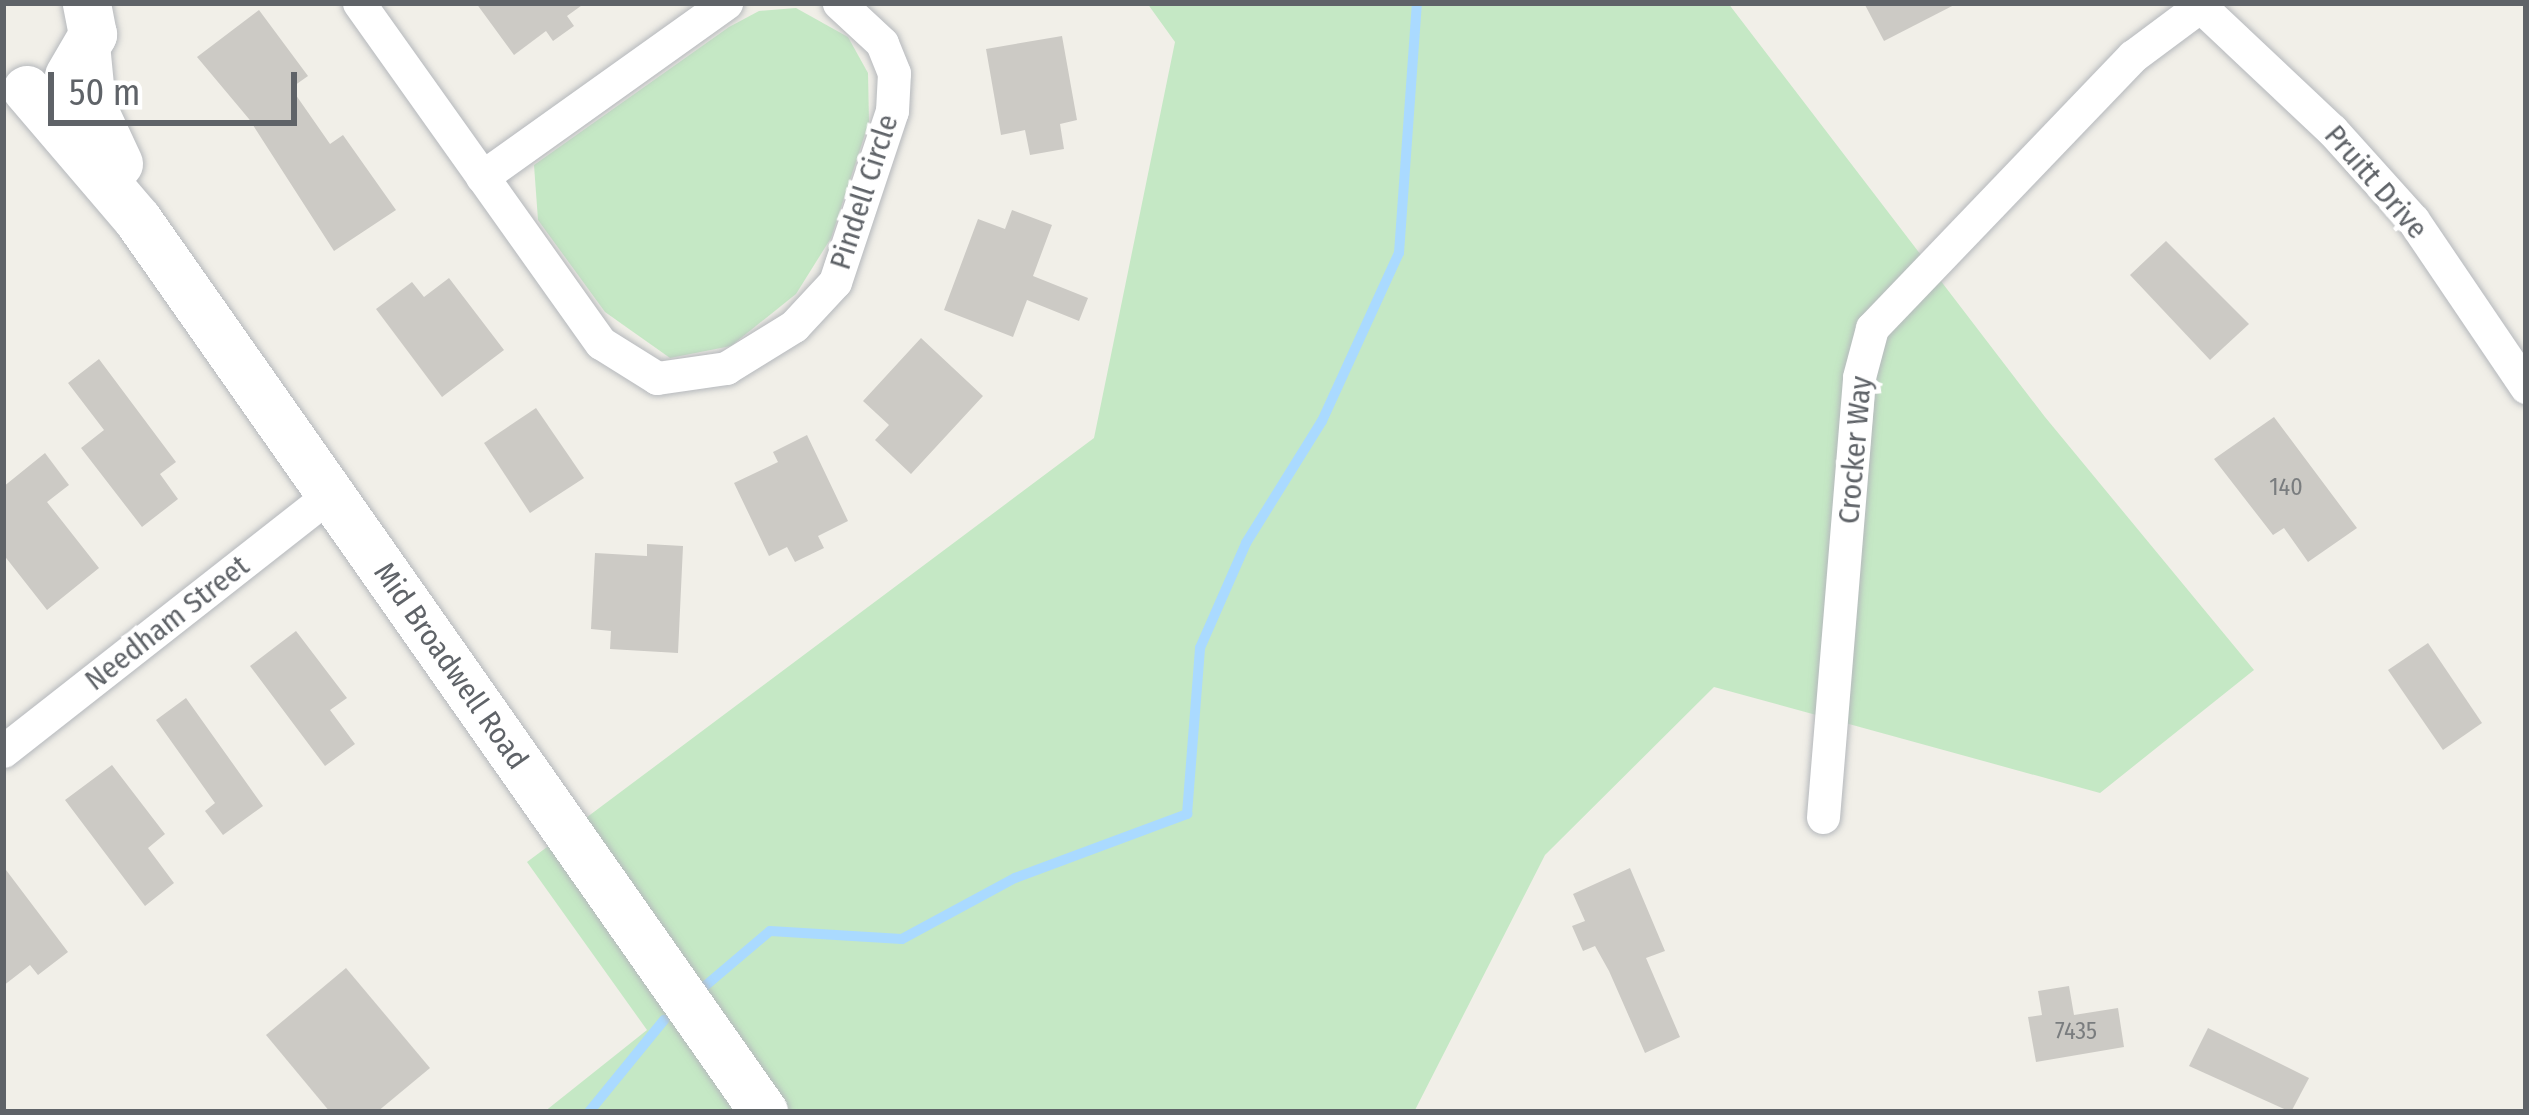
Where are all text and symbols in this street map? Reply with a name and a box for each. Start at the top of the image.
scale bar [54,48,303,122]
text: 50 m [69,71,140,115]
street label: Pindell Circle [822,110,906,274]
street label: Pruitt Drive [2317,118,2435,246]
street label: Crocker Way [1831,375,1879,525]
house number: 140 [2269,474,2303,502]
street label: Needham Street [78,548,256,698]
street label: Mid Broadwell Road [366,556,536,776]
house number: 7435 [2055,1018,2097,1046]

